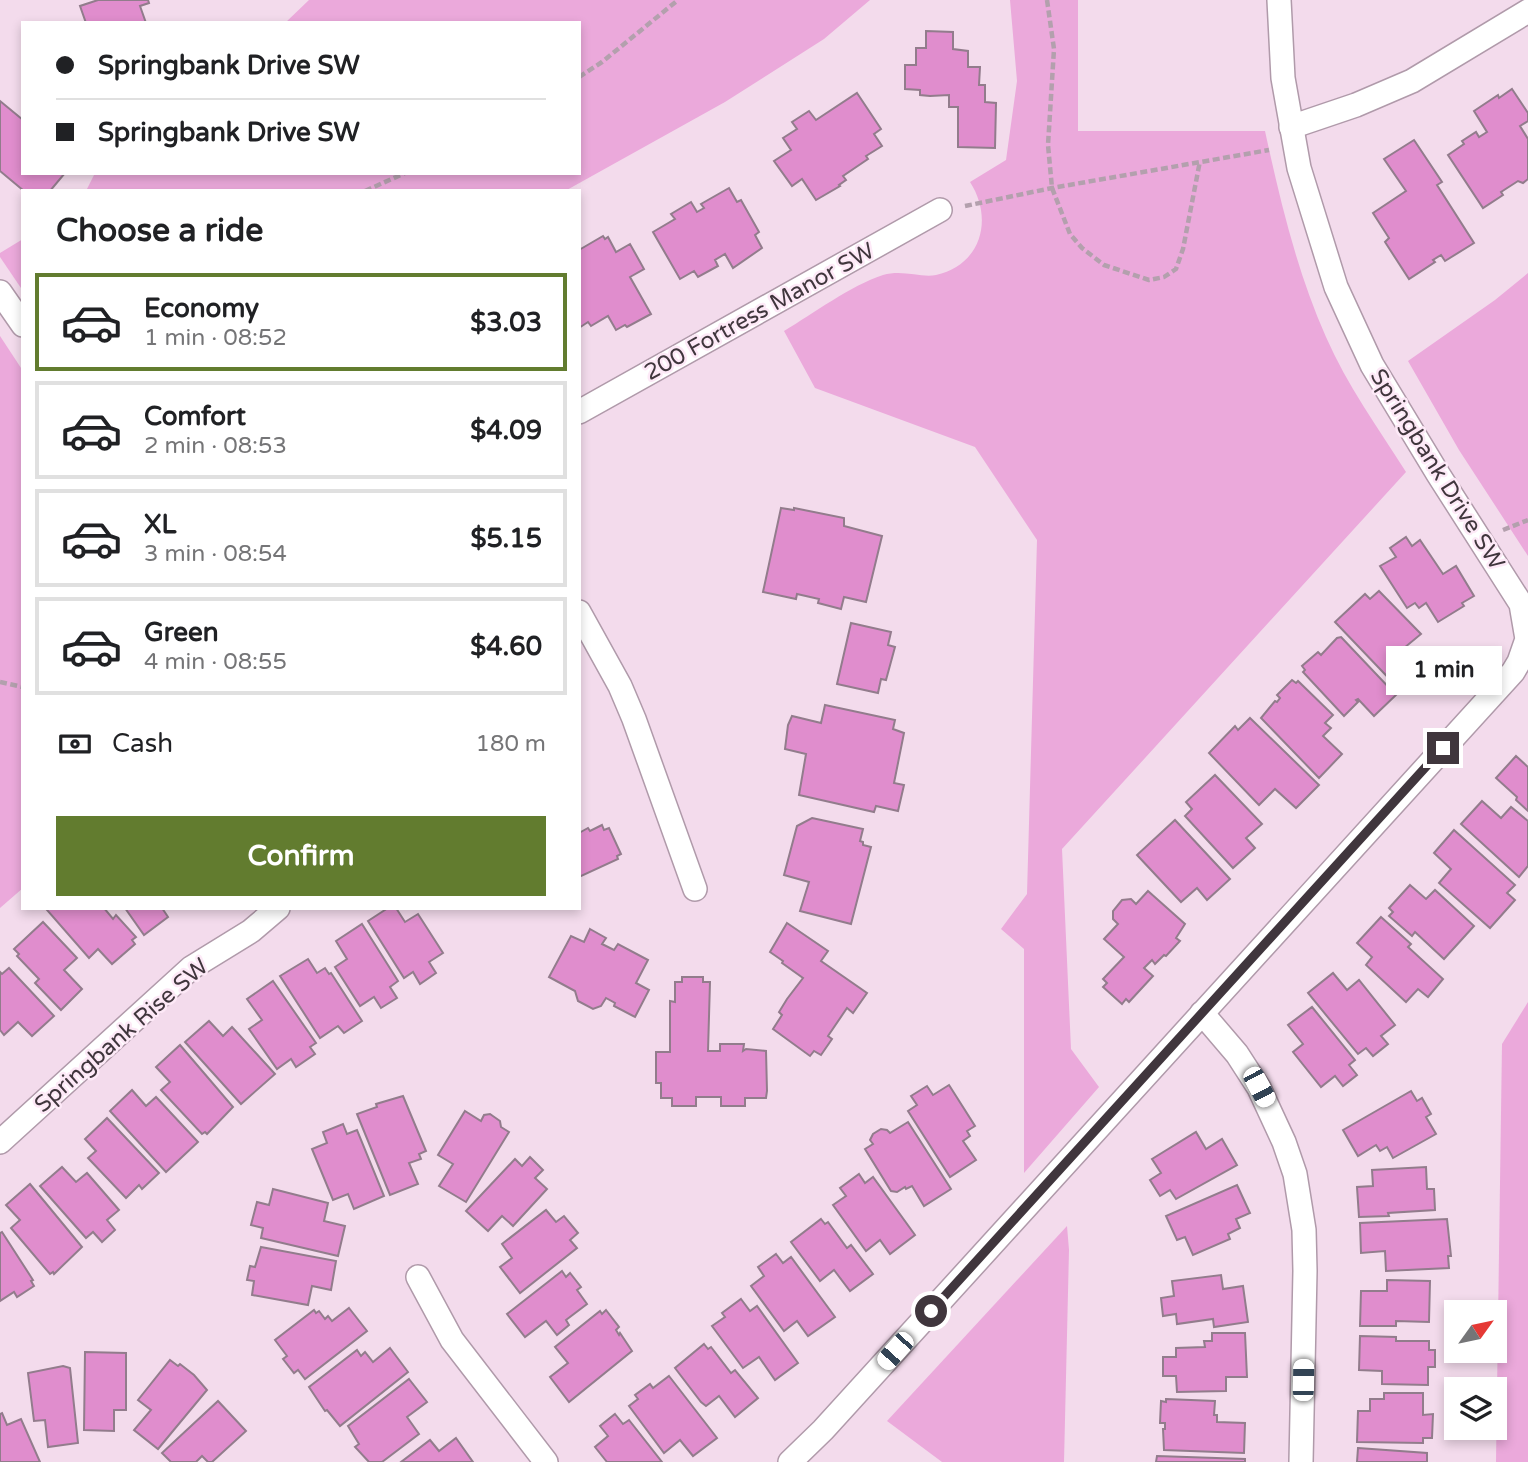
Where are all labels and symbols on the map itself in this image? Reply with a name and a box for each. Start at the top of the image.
street label: 200 Fortress Manor SW [640,237,879,387]
street label: Springbank Drive SW [1364,364,1510,575]
callout: 1 min [1385,646,1501,696]
route end [1427,732,1459,764]
street label: Springbank Rise SW [29,953,214,1119]
car [1240,1064,1279,1110]
route start [915,1295,947,1327]
north arrow [1444,1300,1507,1363]
car [874,1328,917,1374]
car [1293,1359,1314,1401]

